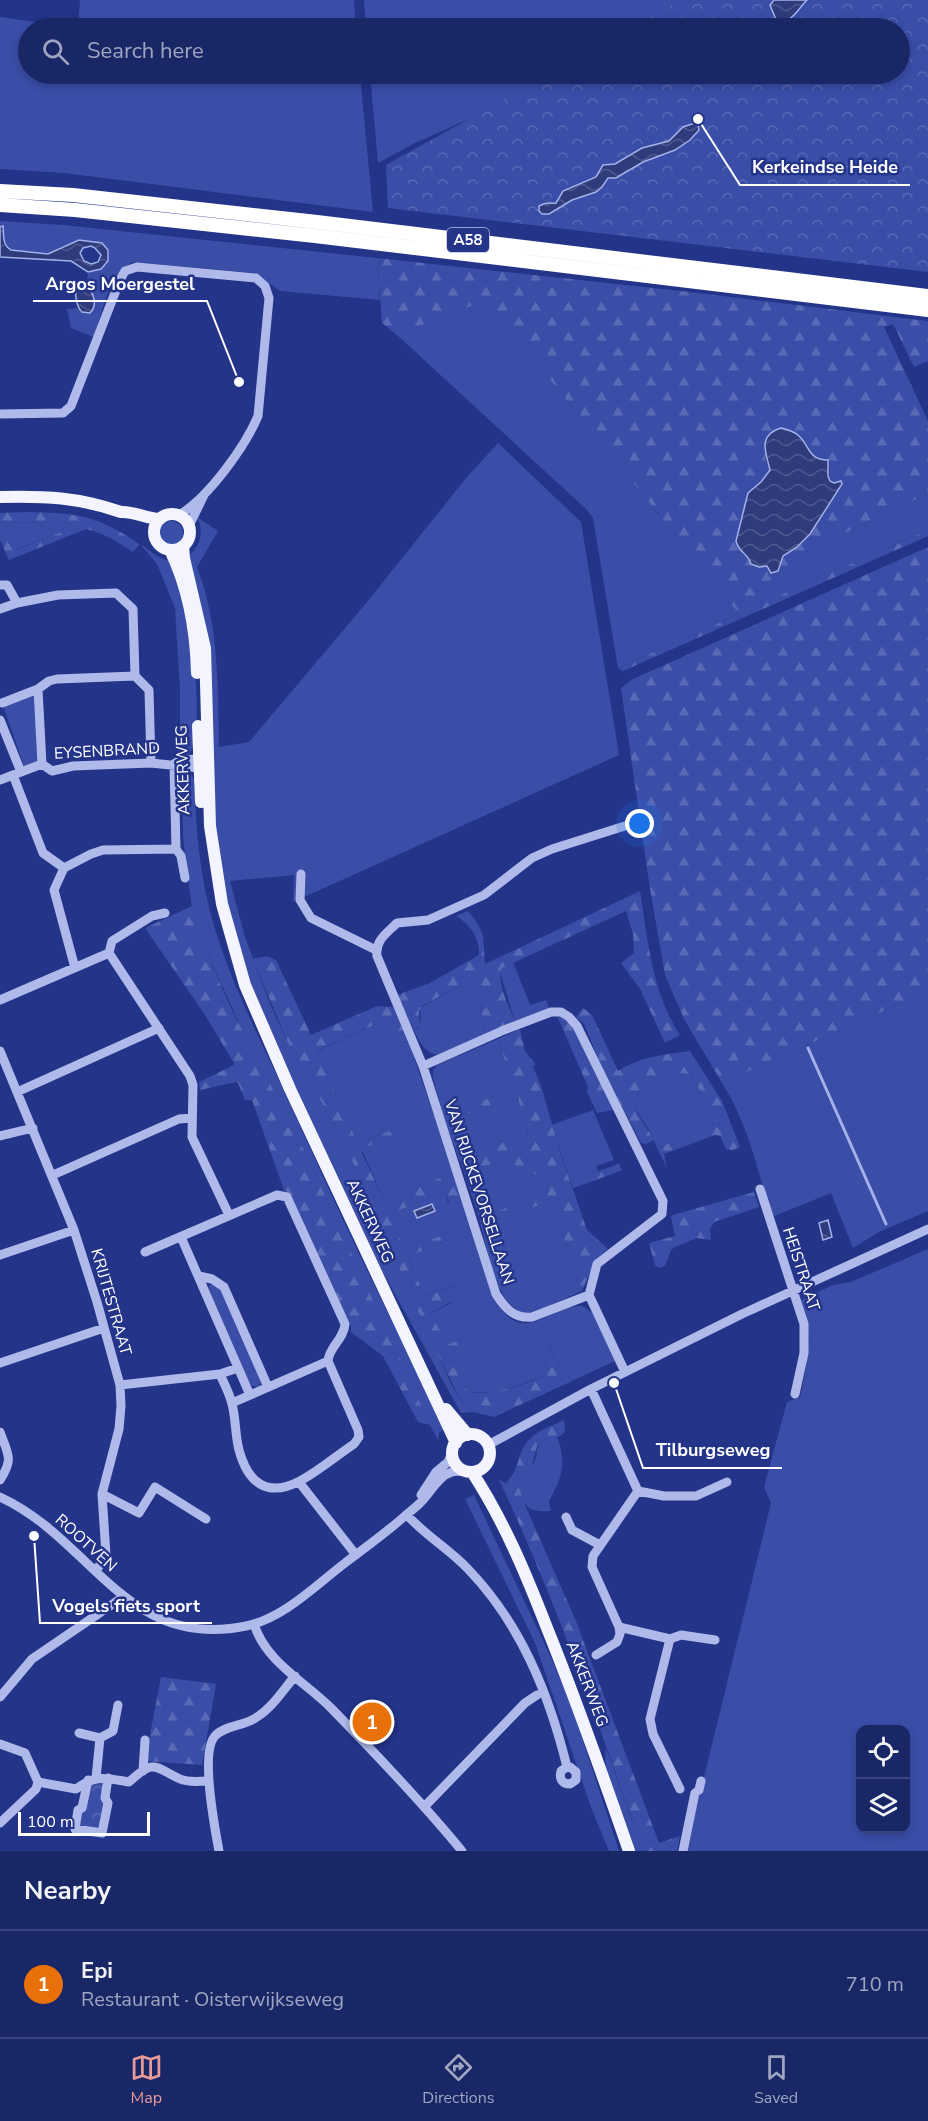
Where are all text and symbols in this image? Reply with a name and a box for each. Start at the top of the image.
search box [18,18,910,84]
icon: search [39,35,72,68]
text: Search here [87,36,204,66]
callout: Kerkeindse Heide [740,149,910,185]
text: Kerkeindse Heide [752,155,898,179]
road number: A58 [447,228,489,252]
callout: Argos Moergestel [33,265,207,301]
text: Argos Moergestel [45,272,195,296]
street label: AKKERWEG [170,725,196,815]
street label: EYSENBRAND [53,737,161,765]
your location [625,809,654,838]
street label: VAN RIJCKEVORSELLAAN [438,1096,519,1287]
street label: AKKERWEG [341,1176,399,1266]
street label: HEISTRAAT [777,1224,825,1314]
street label: KRIJTESTRAAT [85,1246,137,1358]
callout: Tilburgseweg [643,1432,782,1468]
text: Tilburgseweg [656,1438,770,1462]
street label: ROOTVEN [50,1509,122,1577]
callout: Vogels fiets sport [40,1587,212,1623]
text: Vogels fiets sport [51,1594,200,1618]
street label: AKKERWEG [561,1638,613,1730]
pin: 1 [352,1700,392,1744]
map controls [856,1725,910,1833]
button: locate [856,1725,910,1779]
button: layers [856,1779,910,1833]
scale bar [18,1809,150,1836]
text: 100 m [27,1811,74,1833]
text: Nearby [24,1873,111,1908]
text: Epi [81,1956,113,1986]
text: 1 [38,1971,50,1998]
text: 710 m [846,1971,904,1998]
text: Restaurant · Oisterwijkseweg [81,1986,344,2013]
tab: Map [130,2051,163,2109]
tab: Directions [422,2051,494,2109]
tab: Saved [754,2051,798,2109]

